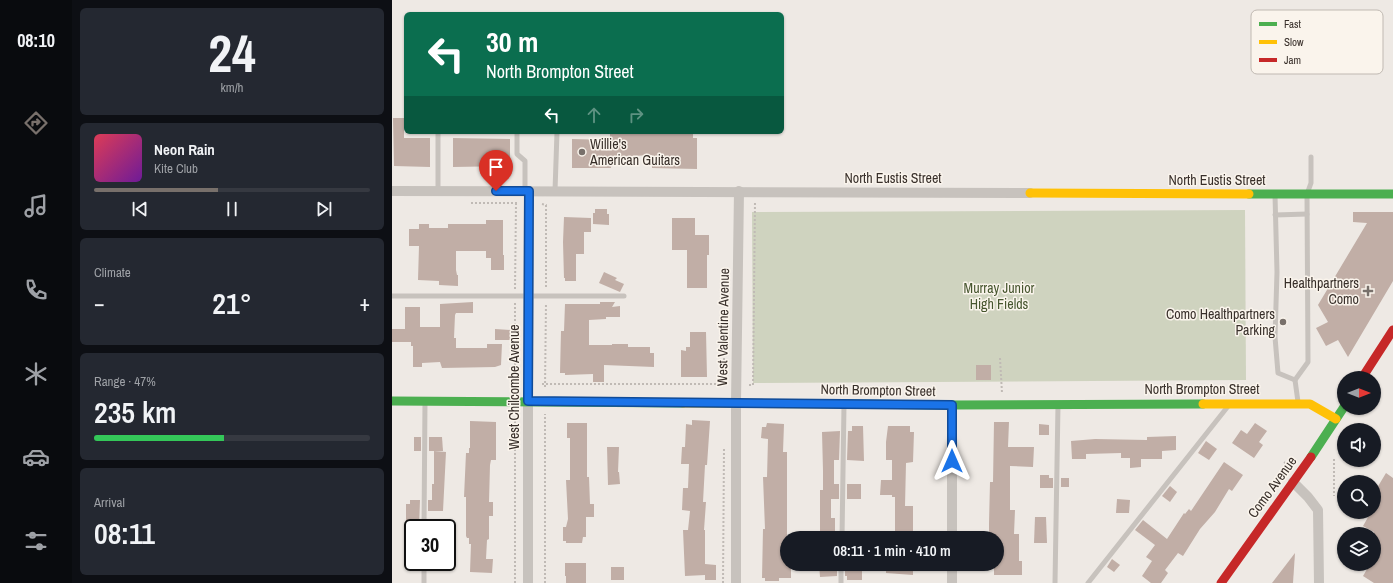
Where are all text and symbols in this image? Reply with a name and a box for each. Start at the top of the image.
legend [1251,10,1383,74]
text: Fast [1284,17,1302,31]
text: 24 [208,18,256,88]
text: 30 m [486,23,538,61]
text: 08:10 [17,28,55,53]
icon: left [420,28,472,80]
text: Slow [1284,35,1304,49]
text: Jam [1284,53,1301,67]
text: North Brompton Street [486,59,634,84]
text: km/h [220,79,244,96]
icon: left [541,104,563,126]
icon: ahead [583,104,605,126]
icon: right [625,104,647,126]
icon: directions [22,109,50,137]
place label: Willie's American Guitars [589,135,680,169]
text: Neon Rain [154,139,215,160]
marker: Willie's American Guitars [577,147,587,157]
pin [479,150,513,191]
icon: arrive [485,156,507,178]
text: Kite Club [154,160,198,177]
street label: North Eustis Street [845,169,942,187]
street label: North Eustis Street [1169,171,1266,189]
icon: music [22,192,50,220]
icon: previous [129,198,151,220]
icon: pause [221,198,243,220]
icon: next [313,198,335,220]
text: Climate [94,264,131,281]
street label: West Valentine Avenue [713,268,733,386]
place label: Healthpartners Como [1284,274,1359,308]
icon: phone [22,276,50,304]
park label: Murray Junior High Fields [964,279,1035,313]
text: 21° [212,283,252,323]
marker: Healthpartners Como [1362,285,1374,297]
text: − [94,288,105,318]
text: + [359,288,370,318]
place label: Como Healthpartners Parking [1166,305,1276,339]
marker: Como Healthpartners Parking [1278,317,1288,327]
street label: West Chilcombe Avenue [505,324,523,450]
icon: climate [22,360,50,388]
north arrow [1337,371,1381,415]
map controls [1337,371,1381,571]
text: Range · 47% [94,373,156,390]
street label: North Brompton Street [820,380,936,400]
street label: North Brompton Street [1145,380,1259,398]
text: 235 km [94,392,176,432]
button: sound [1337,423,1381,467]
position arrow [931,440,973,482]
icon: car [22,443,50,471]
street label: Como Avenue [1244,453,1300,521]
button: search [1337,475,1381,519]
text: Arrival [94,494,125,511]
text: 08:11 [94,513,155,553]
speed limit sign: 30 [404,519,456,571]
icon: filters [22,527,50,555]
button: layers [1337,527,1381,571]
text: 08:11 · 1 min · 410 m [833,540,951,561]

